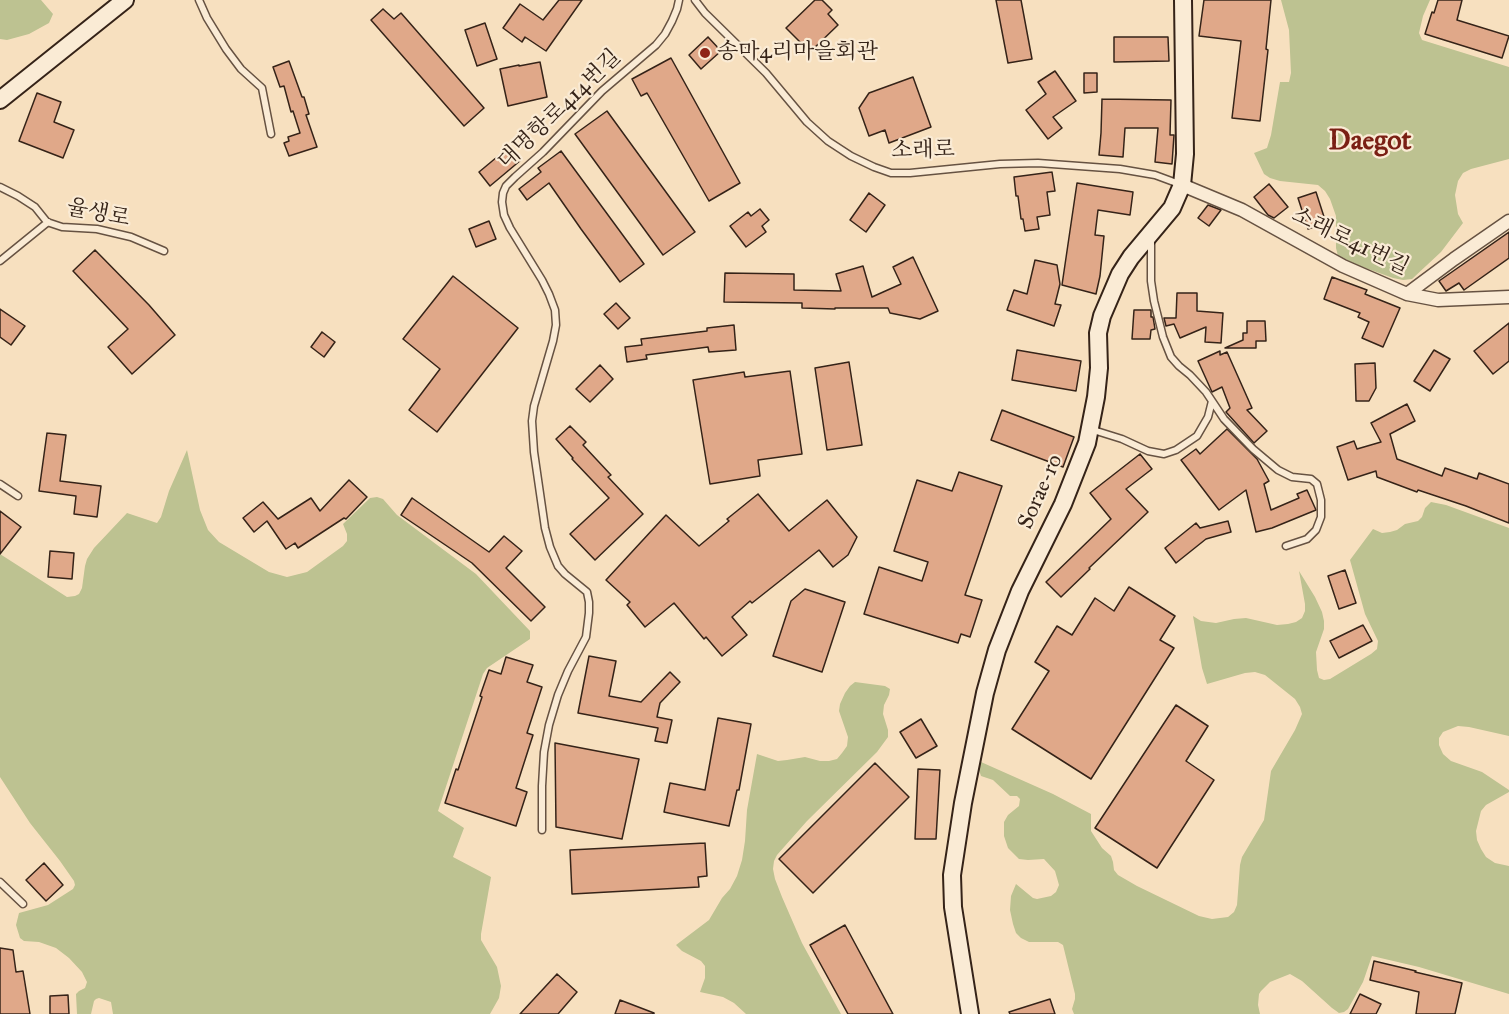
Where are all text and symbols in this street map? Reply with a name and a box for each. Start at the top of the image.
place label: 송마4리마을회관 [717,40,878,66]
street label: 대명항로414번길 [493,45,627,175]
marker: 송마4리마을회관 [698,46,712,60]
district label: Daegot [1329,125,1411,159]
street label: 소래로 [891,137,955,165]
street label: 율생로 [64,195,132,233]
street label: 소래로41번길 [1287,202,1413,282]
street label: Sorae-ro [1013,451,1069,533]

